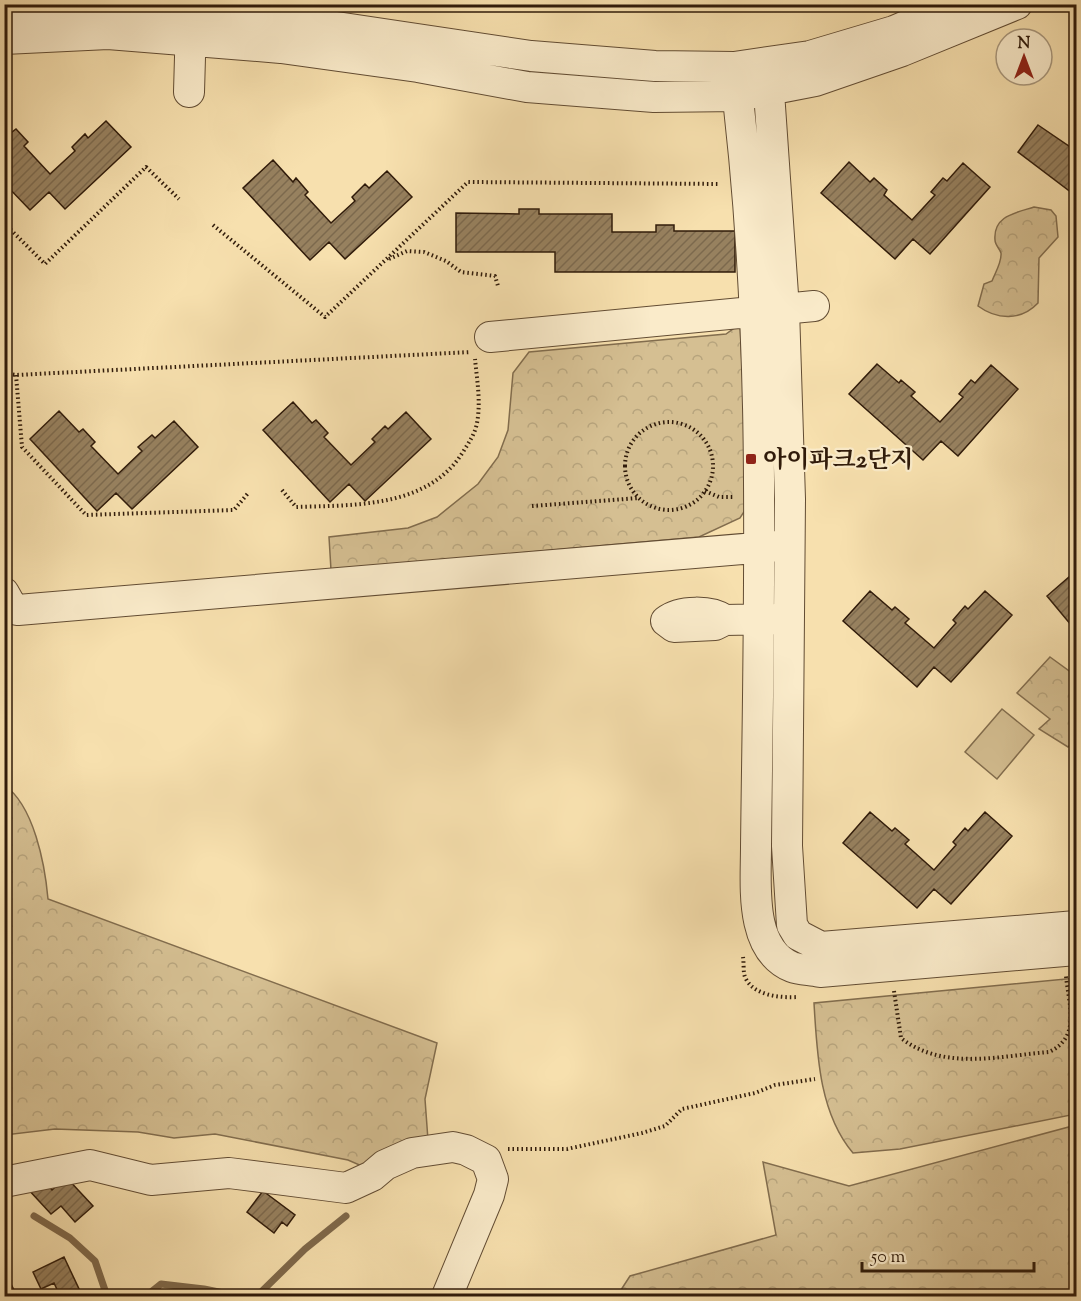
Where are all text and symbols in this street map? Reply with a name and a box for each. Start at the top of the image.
north arrow [994,27,1054,87]
text: N [1018,33,1031,56]
place label: 아이파크2단지 [763,444,913,478]
marker: 아이파크2단지 [744,452,758,466]
scale bar [862,1235,1034,1273]
text: 50 m [870,1245,906,1271]

